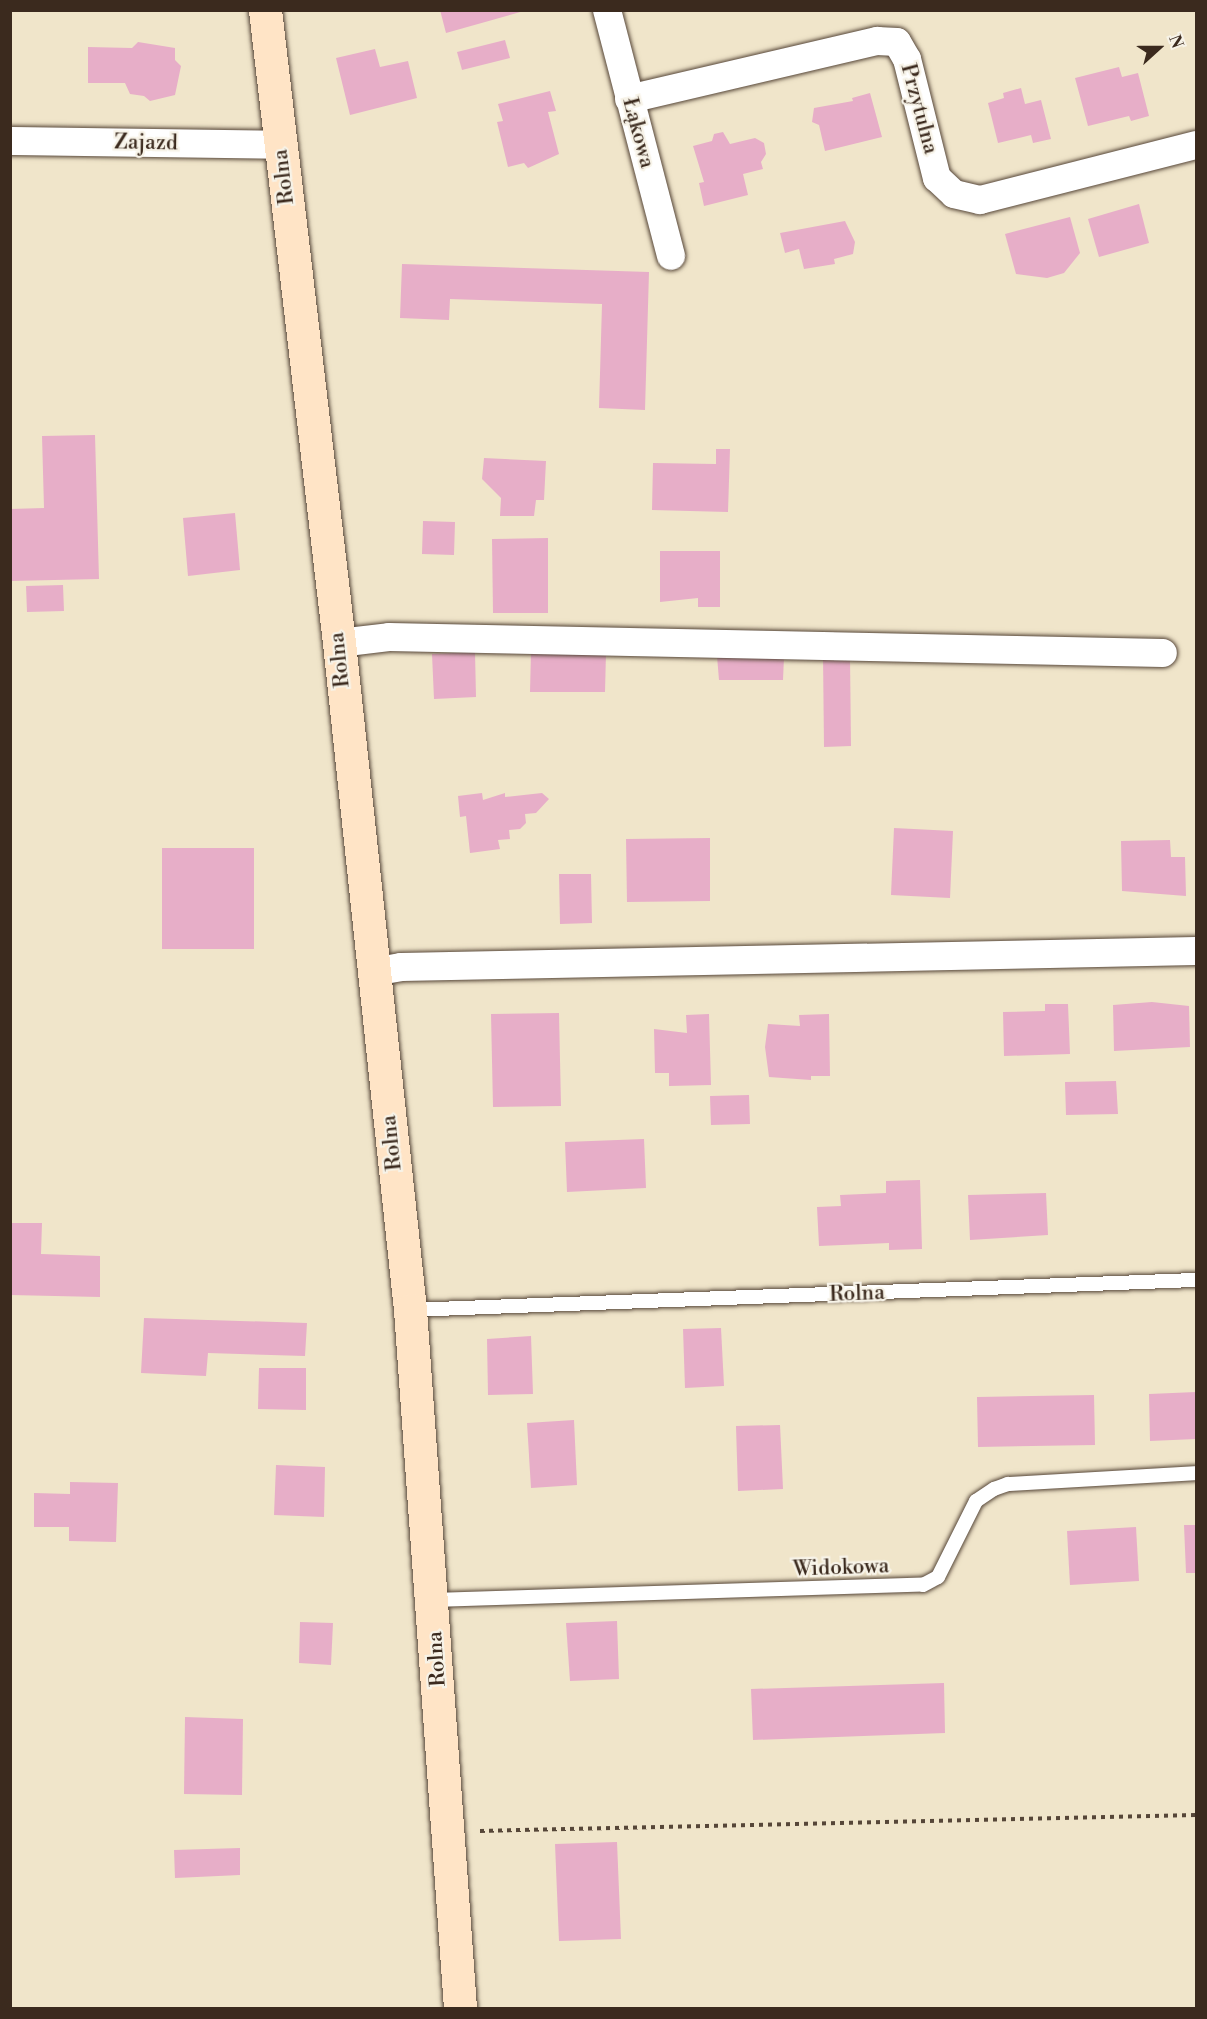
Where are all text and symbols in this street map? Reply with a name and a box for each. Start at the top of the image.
north arrow [1129,18,1189,78]
text: N [1164,32,1187,51]
street label: Przytulna [895,61,943,157]
street label: Łąkowa [617,95,659,171]
street label: Zajazd [114,130,178,156]
street label: Rolna [268,148,300,206]
street label: Rolna [325,631,355,689]
street label: Rolna [377,1114,407,1172]
street label: Rolna [829,1280,885,1308]
street label: Widokowa [792,1554,890,1582]
street label: Rolna [422,1630,452,1688]

